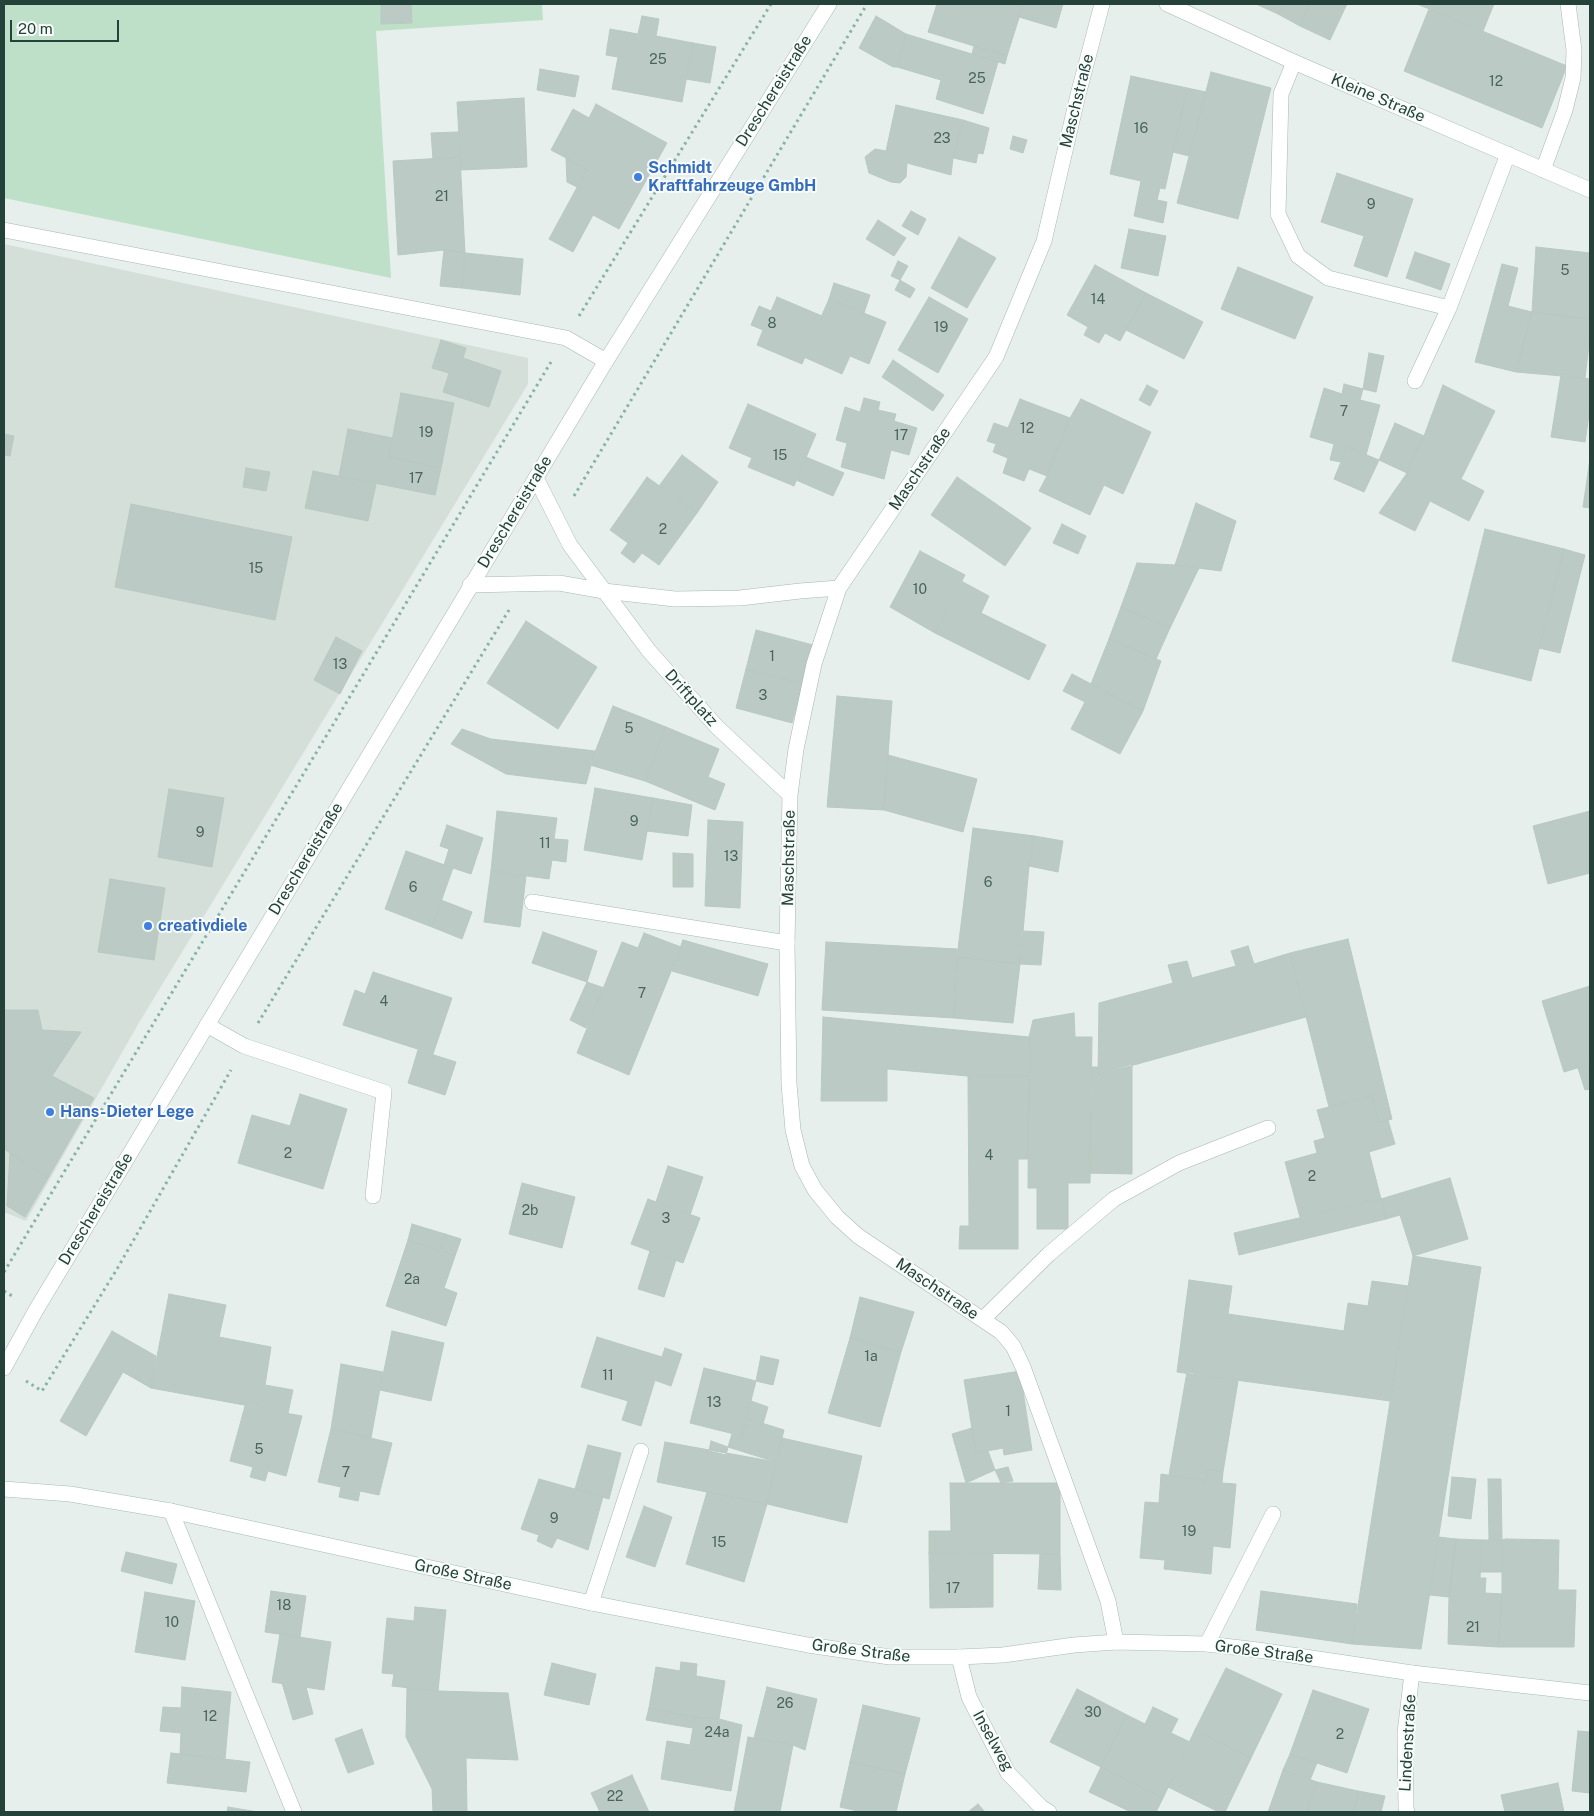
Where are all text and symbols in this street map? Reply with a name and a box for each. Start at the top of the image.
scale bar [12,10,121,42]
text: 20 m [18,20,53,37]
street label: Dreschereistraße [732,32,816,150]
house number: 25 [649,52,667,68]
street label: Maschstraße [1056,52,1098,150]
street label: Kleine Straße [1328,70,1428,126]
house number: 25 [968,71,986,87]
house number: 12 [1489,74,1503,90]
house number: 16 [1134,121,1148,137]
house number: 23 [933,131,951,147]
place label: Schmidt Kraftfahrzeuge GmbH [648,158,816,196]
marker: Schmidt Kraftfahrzeuge GmbH [632,171,644,183]
house number: 21 [435,189,449,205]
house number: 9 [1367,197,1375,213]
house number: 5 [1561,263,1569,279]
house number: 14 [1091,292,1105,308]
house number: 8 [767,316,777,332]
house number: 19 [934,320,948,336]
house number: 7 [1340,404,1348,420]
house number: 12 [1020,421,1034,437]
street label: Maschstraße [885,424,955,514]
house number: 19 [419,425,433,441]
house number: 17 [894,428,908,444]
house number: 15 [773,448,787,464]
street label: Dreschereistraße [474,452,556,572]
house number: 17 [409,471,423,487]
house number: 2 [659,522,667,538]
house number: 15 [249,561,263,577]
house number: 10 [913,582,927,598]
house number: 1 [769,649,775,665]
house number: 13 [333,657,347,673]
street label: Driftplatz [660,666,722,730]
house number: 3 [759,688,767,704]
house number: 5 [625,721,633,737]
street label: Dreschereistraße [265,799,347,919]
street label: Maschstraße [779,810,799,906]
house number: 9 [630,814,638,830]
house number: 9 [196,825,204,841]
house number: 11 [539,836,551,852]
house number: 13 [724,849,738,865]
house number: 6 [984,875,992,891]
house number: 6 [409,880,417,896]
place label: creativdiele [158,916,248,936]
marker: creativdiele [142,920,154,932]
house number: 7 [638,986,646,1002]
house number: 4 [380,994,388,1010]
place label: Hans-Dieter Lege [60,1102,194,1122]
marker: Hans-Dieter Lege [44,1106,56,1118]
house number: 2 [284,1146,292,1162]
house number: 4 [985,1148,993,1164]
street label: Dreschereistraße [55,1149,137,1269]
house number: 2 [1308,1169,1316,1185]
house number: 2b [522,1203,538,1219]
house number: 3 [662,1211,670,1227]
street label: Maschstraße [892,1254,982,1324]
house number: 2a [404,1272,420,1288]
house number: 1a [864,1349,878,1365]
house number: 11 [602,1368,614,1384]
house number: 13 [707,1395,721,1411]
house number: 1 [1005,1404,1011,1420]
house number: 5 [255,1442,263,1458]
house number: 7 [342,1465,350,1481]
house number: 9 [550,1511,558,1527]
house number: 19 [1182,1524,1196,1540]
house number: 15 [712,1535,726,1551]
street label: Große Straße [412,1555,514,1595]
house number: 17 [946,1581,960,1597]
house number: 18 [277,1598,291,1614]
house number: 10 [165,1615,179,1631]
house number: 21 [1466,1620,1480,1636]
street label: Große Straße [811,1635,911,1667]
street label: Große Straße [1214,1636,1314,1668]
street label: Lindenstraße [1396,1694,1420,1792]
house number: 26 [776,1696,794,1712]
house number: 30 [1084,1705,1102,1721]
street label: Inselweg [968,1707,1018,1775]
house number: 12 [203,1709,217,1725]
house number: 24a [705,1725,729,1741]
house number: 2 [1336,1727,1344,1743]
house number: 22 [607,1789,623,1805]

